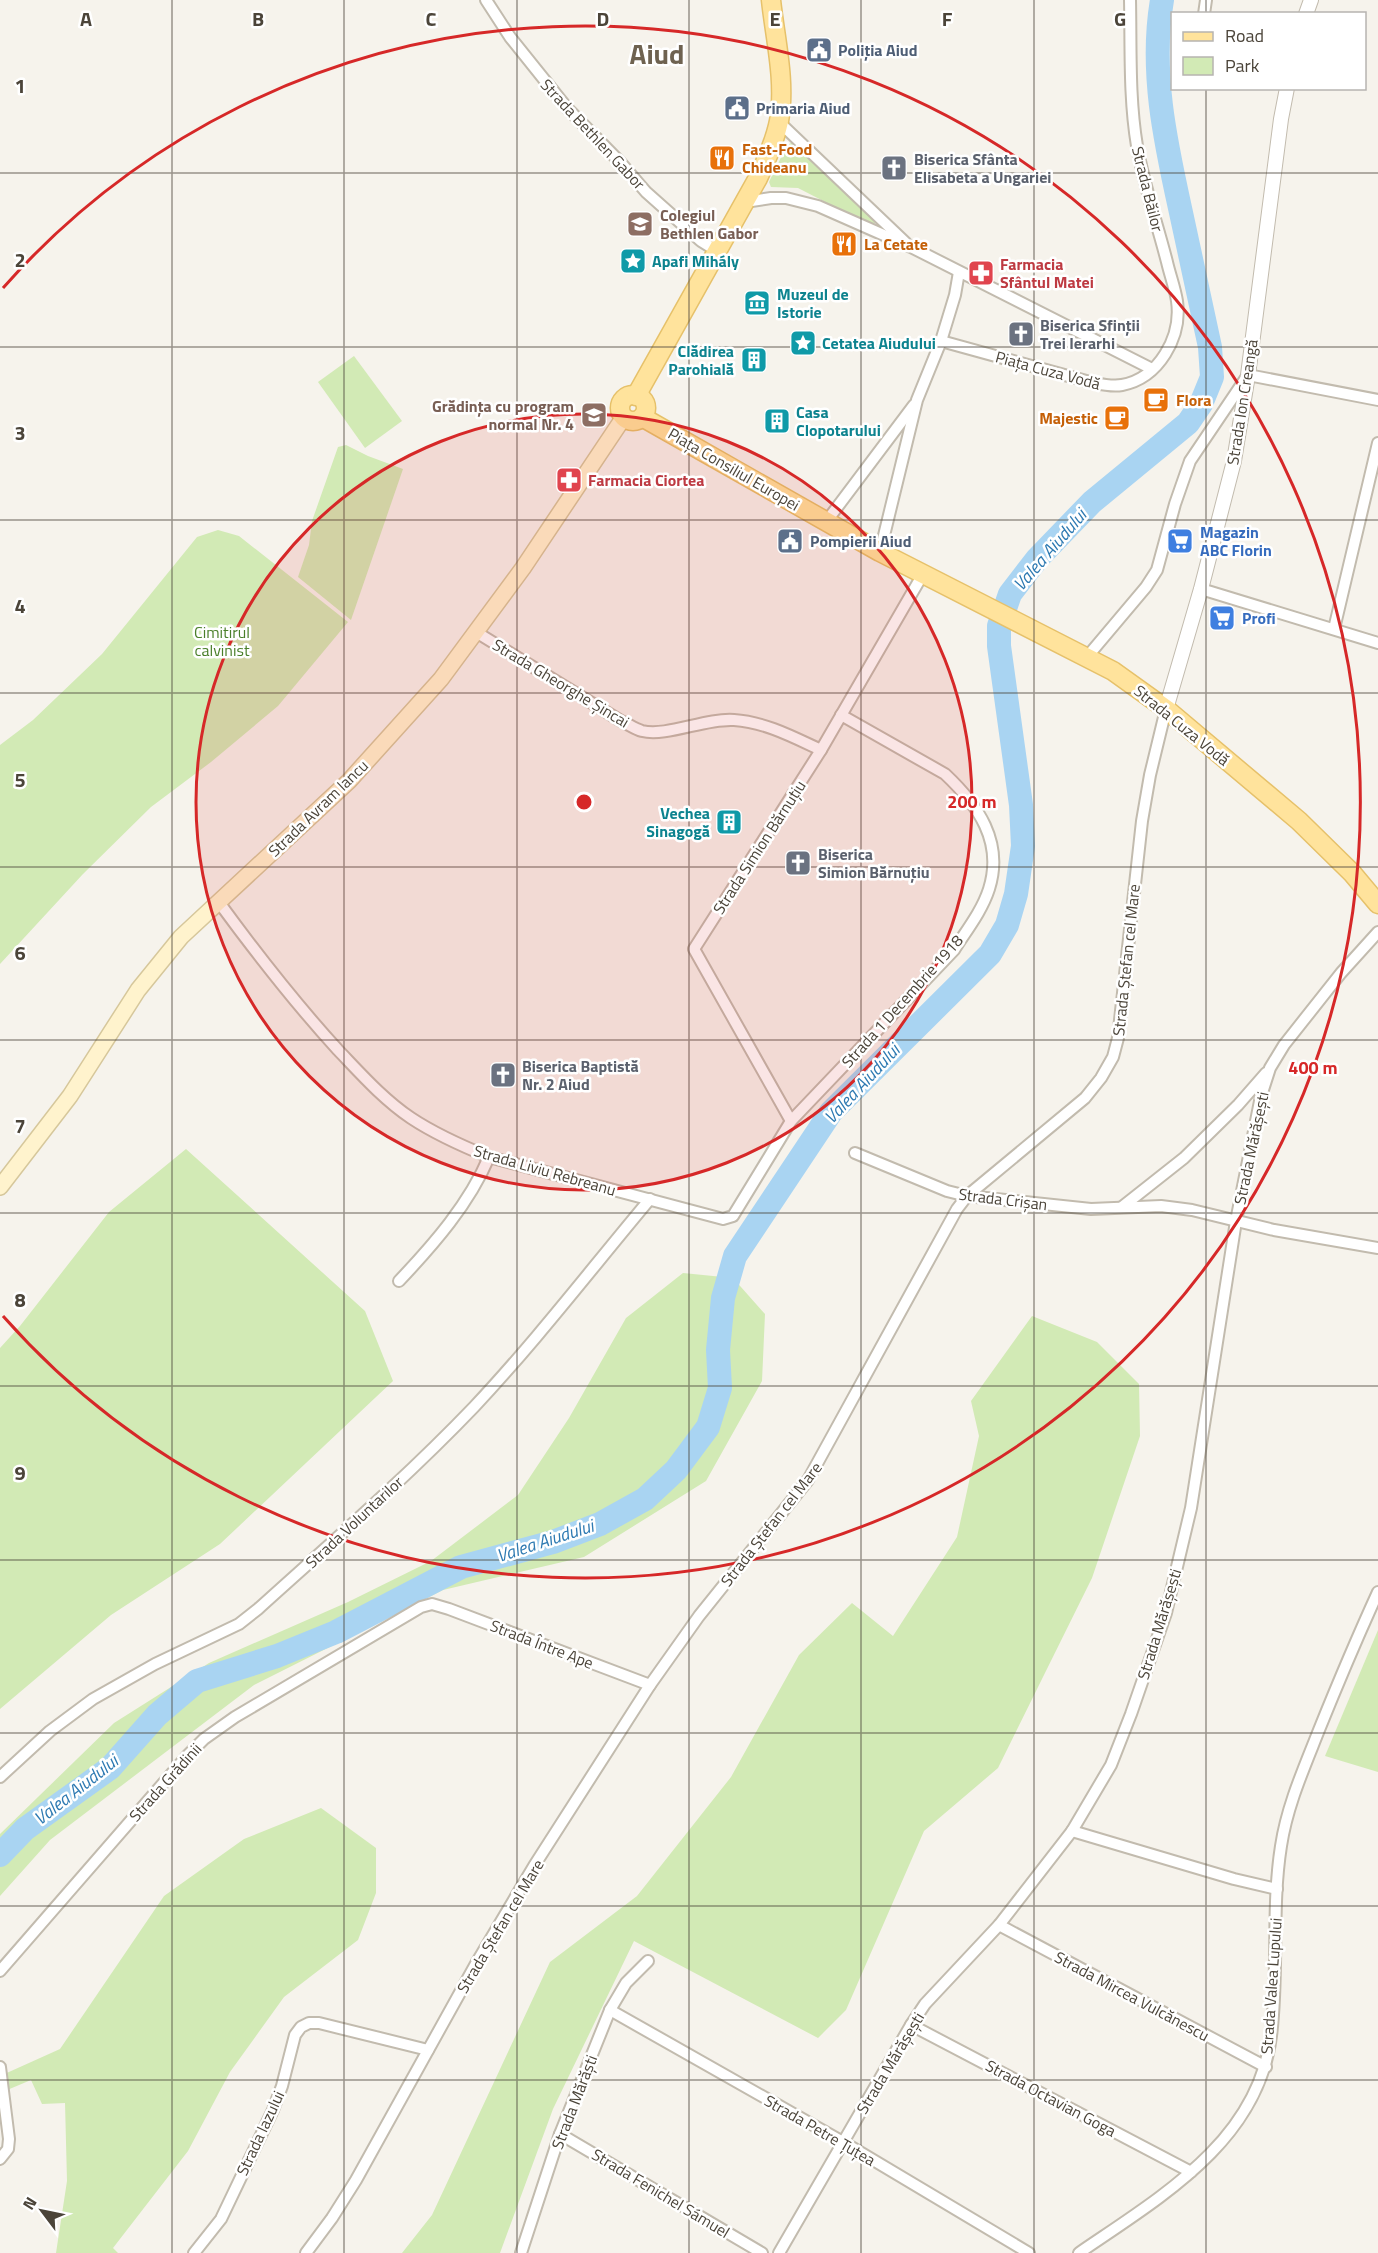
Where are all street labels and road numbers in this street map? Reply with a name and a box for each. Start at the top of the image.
street label: Strada Bethlen Gabor [535,73,651,195]
street label: Strada Băilor [1126,144,1170,234]
street label: Strada Ion Creangă [1220,337,1264,467]
street label: Piața Cuza Vodă [993,344,1103,396]
street label: Piața Consiliul Europei [664,421,804,517]
street label: Strada Gheorghe Șincai [488,633,634,733]
street label: Strada Cuza Vodă [1129,679,1235,771]
street label: Strada Avram Iancu [263,754,373,862]
street label: Strada Simion Bărnuțiu [707,775,811,919]
street label: Strada Ștefan cel Mare [1106,883,1146,1037]
street label: Strada 1 Decembrie 1918 [836,929,968,1073]
street label: Strada Mărășești [1227,1089,1275,1207]
street label: Strada Liviu Rebreanu [471,1138,619,1202]
street label: Strada Crișan [957,1182,1049,1216]
street label: Strada Ștefan cel Mare [715,1457,827,1591]
street label: Strada Voluntarilor [300,1470,409,1574]
street label: Strada Mărășești [1131,1566,1187,1682]
street label: Strada Între Ape [487,1613,597,1675]
street label: Strada Grădinii [123,1737,207,1827]
street label: Strada Ștefan cel Mare [450,1854,550,1998]
street label: Strada Valea Lupului [1254,1917,1288,2055]
street label: Strada Mircea Vulcănescu [1050,1945,1214,2047]
street label: Strada Mărășești [850,2008,930,2118]
street label: Strada Mărăști [545,2051,603,2153]
street label: Strada Octavian Goga [981,2053,1121,2143]
street label: Strada Iazului [230,2087,290,2179]
street label: Strada Petre Țuțea [760,2088,880,2172]
street label: Strada Fenichel Sámuel [587,2142,735,2244]

